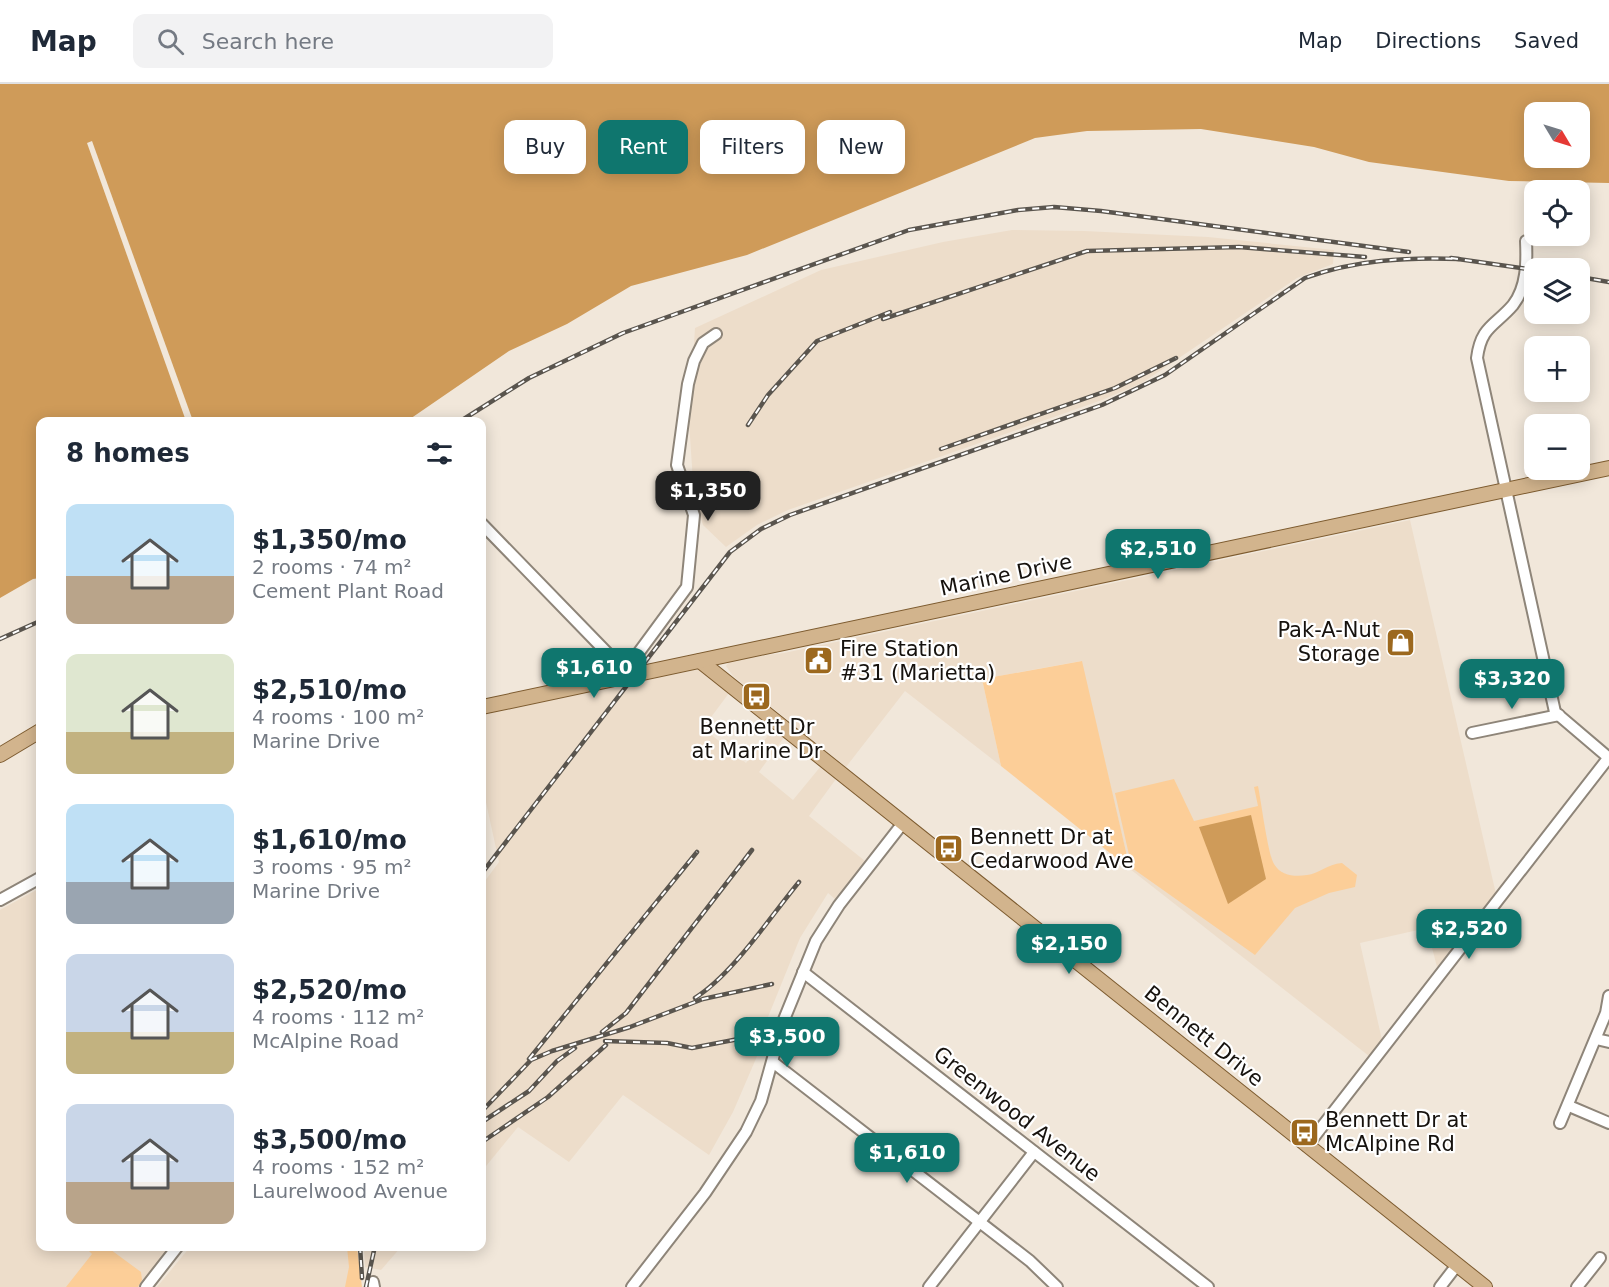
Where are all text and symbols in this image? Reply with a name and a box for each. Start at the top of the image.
search box [133,14,553,68]
text: Map [30,25,97,58]
icon: search [154,25,187,58]
text: Search here [202,29,334,54]
text: Map [1298,29,1342,53]
text: Directions [1375,29,1481,53]
text: Saved [1514,29,1579,53]
north arrow [1524,102,1590,168]
map controls [1524,102,1590,480]
chip: Buy [504,120,586,174]
chip: Rent [598,120,688,174]
chip: Filters [700,120,805,174]
chip: New [817,120,905,174]
button: locate [1524,180,1590,246]
button: layers [1524,258,1590,324]
button: + [1524,336,1590,402]
button: − [1524,414,1590,480]
icon: filters [423,437,456,470]
text: 8 homes [66,438,190,468]
pin: $1,350 [659,471,757,522]
text: $1,350 [669,478,747,502]
text: $1,350/mo [252,525,407,555]
icon: home [114,528,186,600]
pin: $2,510 [1109,529,1207,580]
text: $2,510 [1119,536,1197,560]
street label: Marine Drive [938,549,1074,601]
text: 2 rooms · 74 m² [252,555,412,579]
text: Cement Plant Road [252,579,444,603]
place label: Pak-A-Nut Storage [1277,618,1380,666]
shop icon: Pak-A-Nut Storage [1385,626,1417,658]
place label: Fire Station #31 (Marietta) [840,637,995,685]
public building icon: Fire Station #31 (Marietta) [803,645,835,677]
pin: $1,610 [545,648,643,699]
text: $1,610 [555,655,633,679]
pin: $3,320 [1463,659,1561,710]
text: $3,320 [1473,666,1551,690]
text: $2,510/mo [252,675,407,705]
icon: home [114,678,186,750]
bus stop icon: Bennett Dr at Marine Dr [741,680,773,712]
text: 4 rooms · 100 m² [252,705,424,729]
place label: Bennett Dr at Marine Dr [692,715,823,763]
text: Marine Drive [252,729,380,753]
text: $1,610/mo [252,825,407,855]
place label: Bennett Dr at Cedarwood Ave [970,825,1134,873]
icon: home [114,828,186,900]
bus stop icon: Bennett Dr at Cedarwood Ave [933,833,965,865]
text: 3 rooms · 95 m² [252,855,412,879]
text: Marine Drive [252,879,380,903]
pin: $2,520 [1420,909,1518,960]
text: $2,520 [1430,916,1508,940]
pin: $2,150 [1020,924,1118,975]
text: $2,150 [1030,931,1108,955]
text: $2,520/mo [252,975,407,1005]
icon: home [114,978,186,1050]
street label: Bennett Drive [1140,981,1268,1091]
text: 4 rooms · 112 m² [252,1005,424,1029]
pin: $3,500 [738,1017,836,1068]
text: $3,500 [748,1024,826,1048]
text: McAlpine Road [252,1029,399,1053]
street label: Greenwood Avenue [929,1042,1105,1186]
place label: Bennett Dr at McAlpine Rd [1325,1108,1468,1156]
bus stop icon: Bennett Dr at McAlpine Rd [1288,1116,1320,1148]
text: $3,500/mo [252,1125,407,1155]
icon: home [114,1128,186,1200]
pin: $1,610 [858,1133,956,1184]
text: $1,610 [868,1140,946,1164]
text: 4 rooms · 152 m² [252,1155,424,1179]
text: Laurelwood Avenue [252,1179,448,1203]

